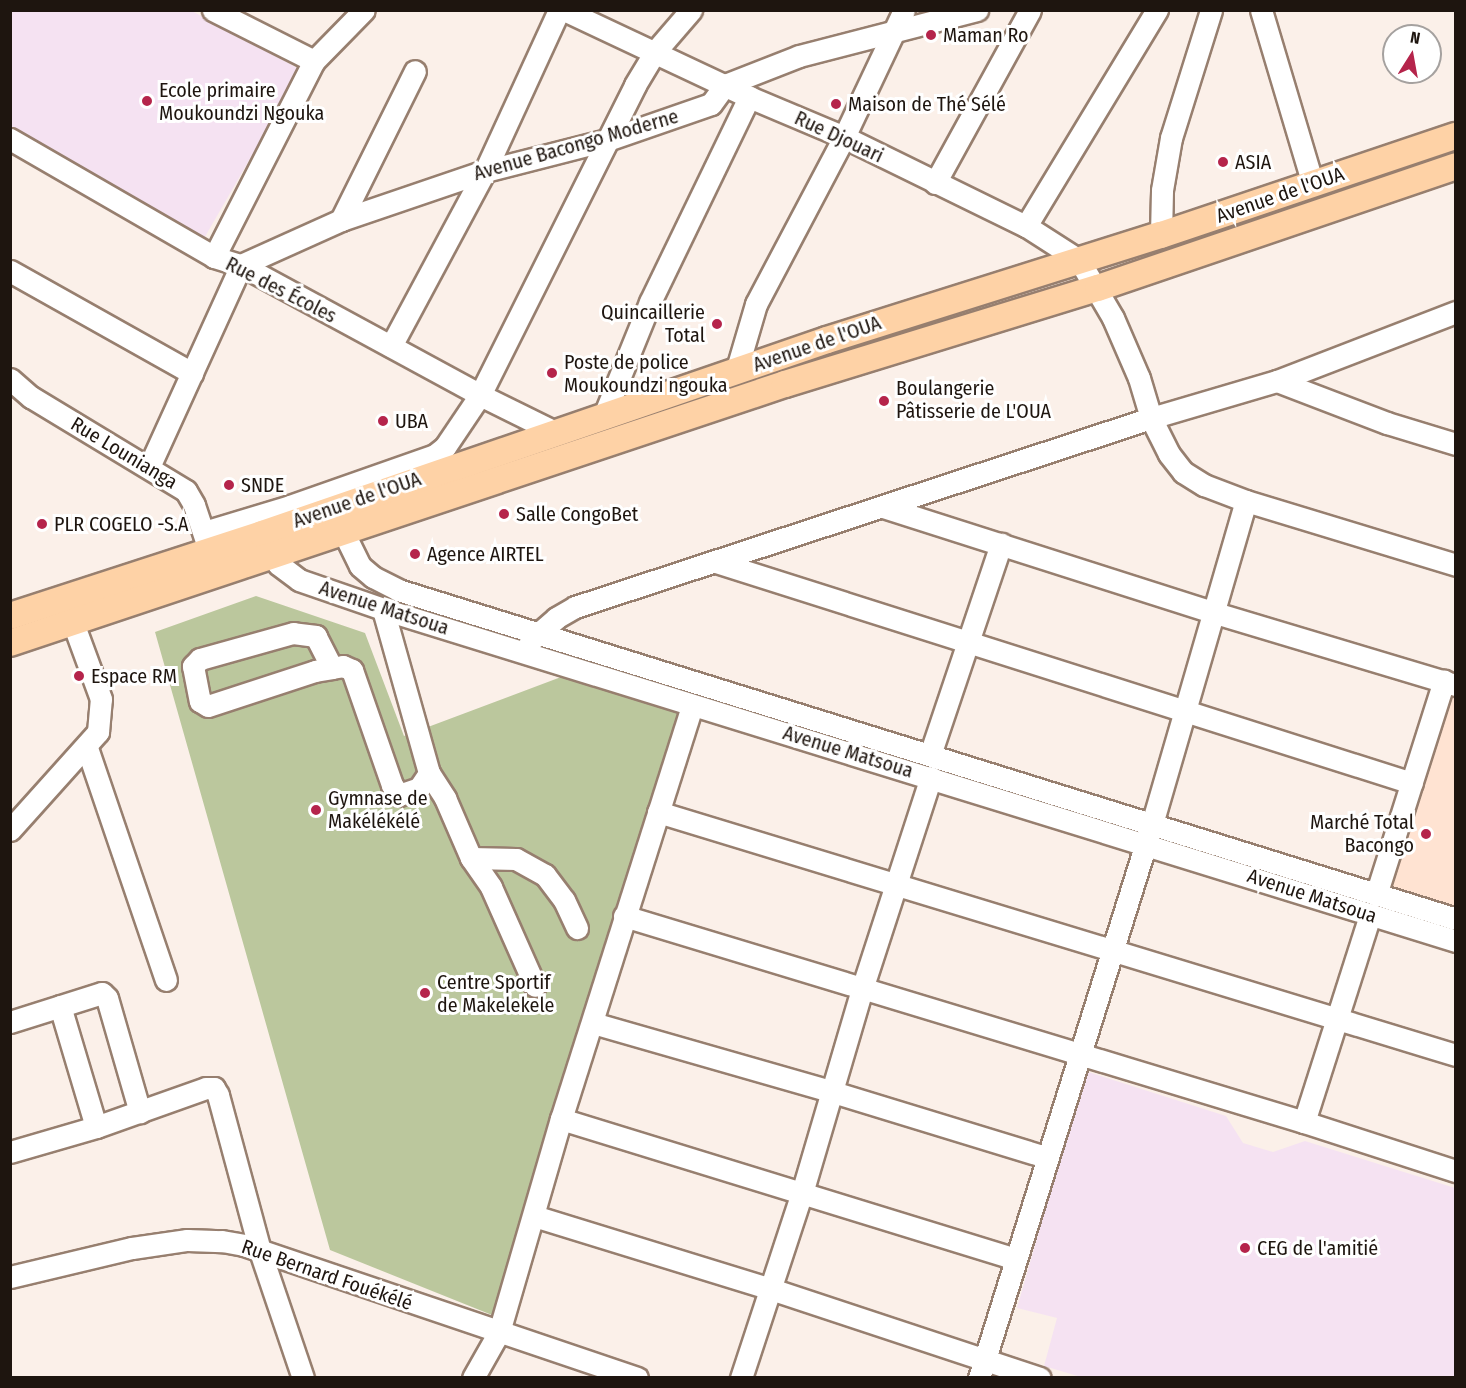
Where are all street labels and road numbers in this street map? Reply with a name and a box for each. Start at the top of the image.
street label: Avenue Bacongo Moderne [471,104,681,186]
street label: Rue Djouari [791,106,887,168]
street label: Avenue de l'OUA [1213,162,1347,228]
street label: Rue des Écoles [222,252,340,328]
street label: Avenue de l'OUA [750,311,884,377]
street label: Rue Lounianga [66,412,182,494]
street label: Avenue de l'OUA [290,467,424,533]
street label: Avenue Matsoua [316,576,452,640]
street label: Avenue Matsoua [780,721,916,783]
street label: Avenue Matsoua [1244,864,1380,928]
street label: Rue Bernard Fouékélé [239,1235,415,1315]

